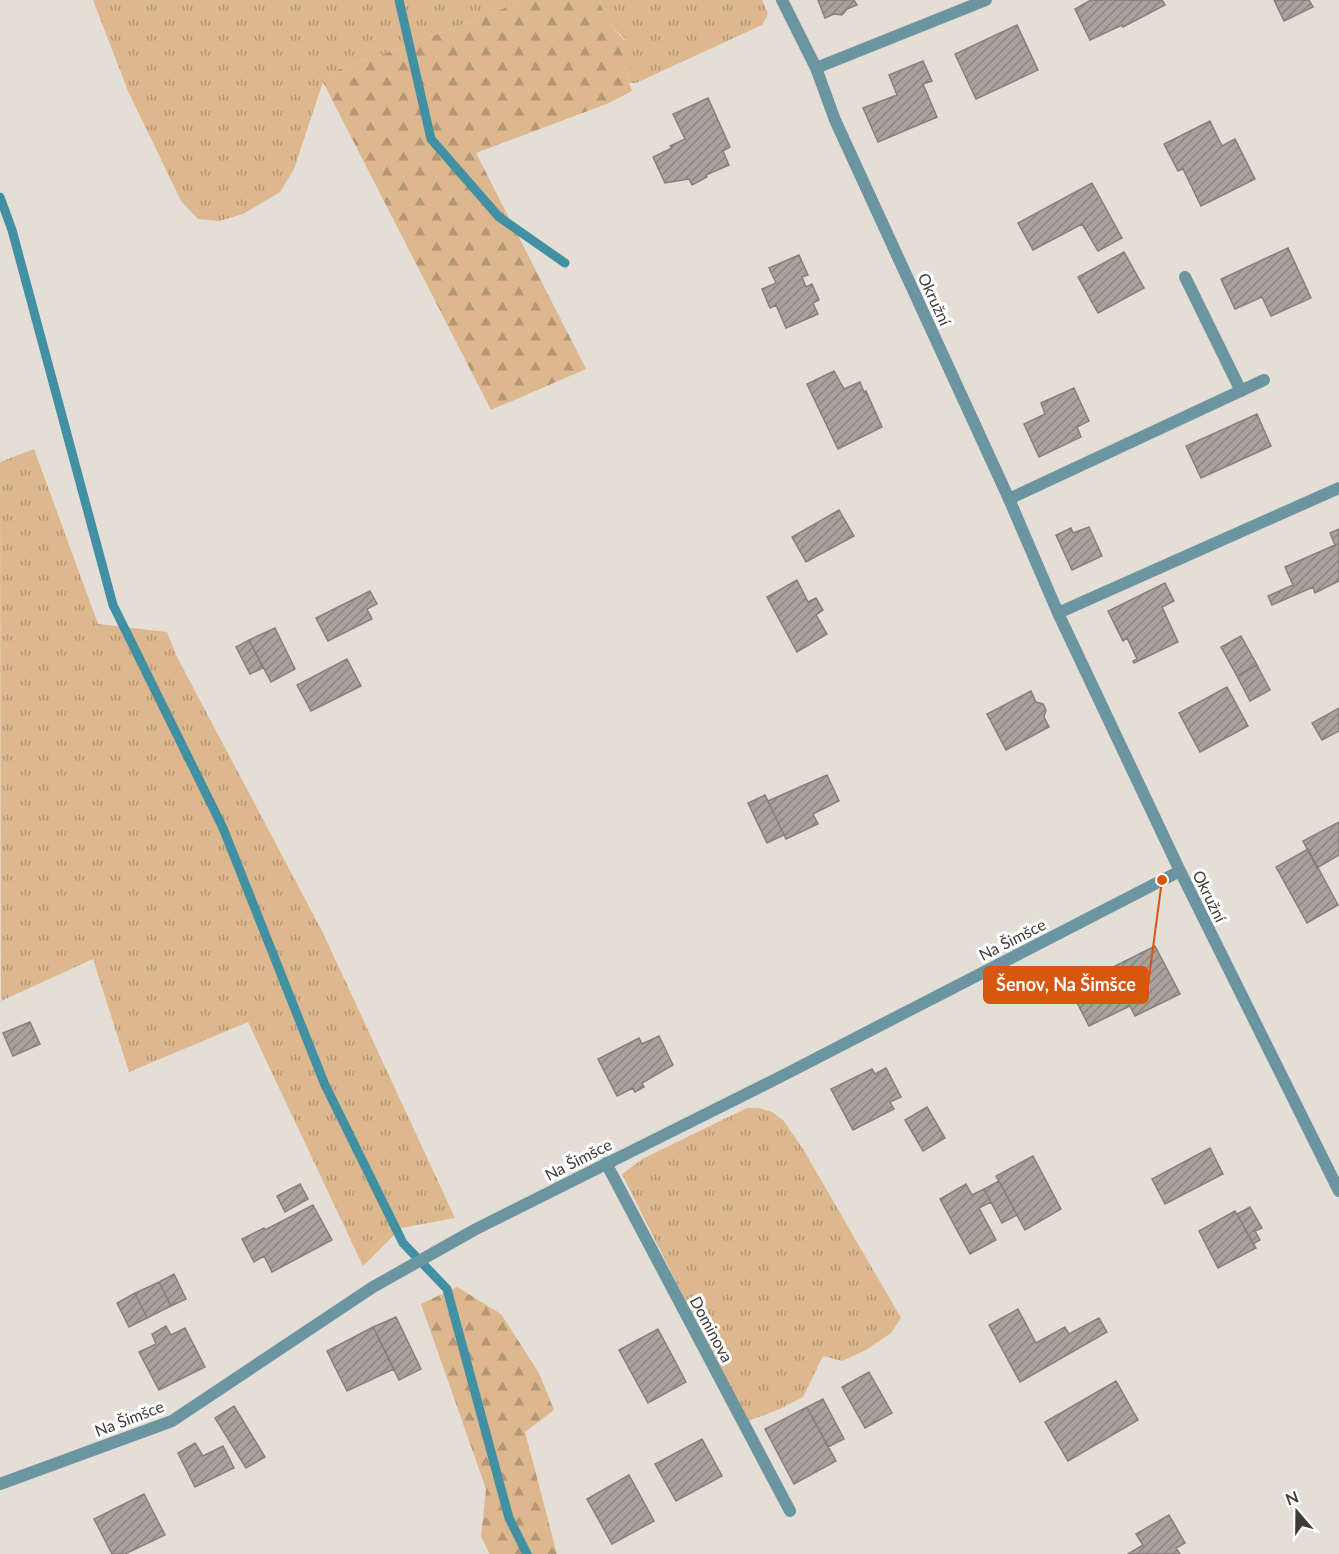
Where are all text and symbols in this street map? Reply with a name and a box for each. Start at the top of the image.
street label: Okružní [915,270,956,329]
street label: Okružní [1189,867,1231,926]
street label: Na Šimšce [975,914,1049,964]
callout: Šenov, Na Šimšce [984,967,1148,1003]
text: Šenov, Na Šimšce [996,973,1136,995]
street label: Na Šimšce [541,1134,615,1184]
street label: Dominova [687,1293,737,1365]
street label: Na Šimšce [92,1396,166,1440]
north arrow [1267,1482,1327,1542]
text: N [1283,1486,1301,1508]

